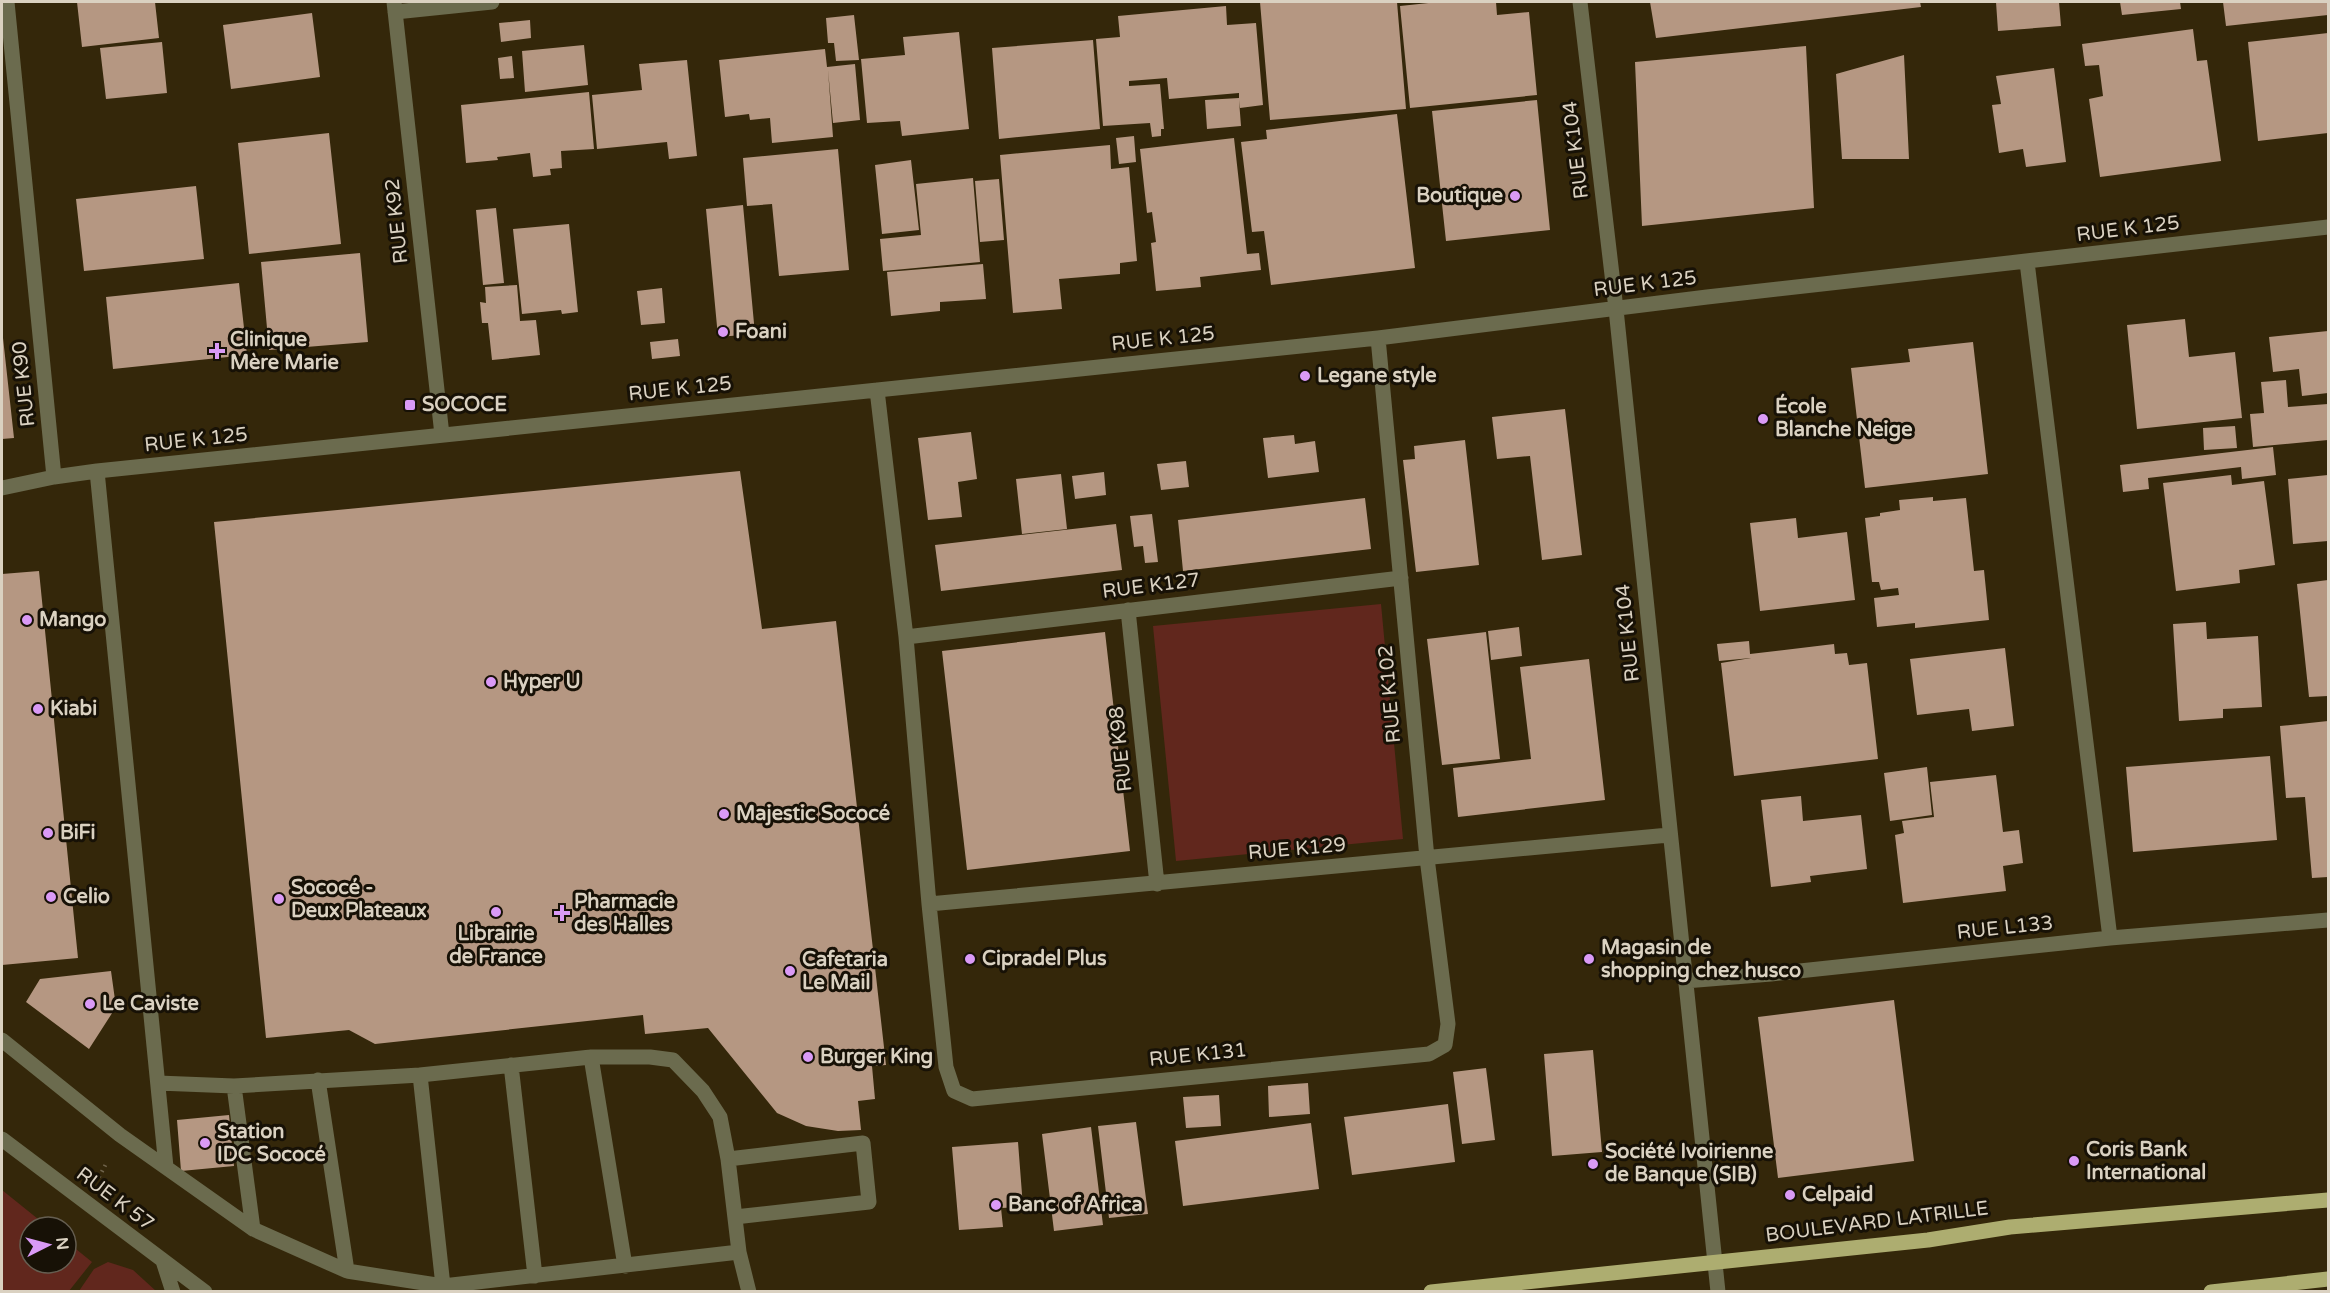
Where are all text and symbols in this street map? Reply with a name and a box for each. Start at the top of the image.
street label: RUE K104 [1558,100,1594,200]
street label: RUE K92 [381,177,413,265]
place label: Boutique [1416,184,1503,208]
marker: Boutique [1508,189,1522,203]
street label: RUE K 125 [2075,211,2181,247]
street label: RUE K 125 [1592,266,1698,302]
place label: Foani [735,320,787,344]
street label: RUE K 125 [1110,322,1216,356]
marker: Foani [716,325,730,339]
place label: Clinique Mère Marie [230,328,339,375]
street label: RUE K90 [8,340,40,428]
marker: Clinique Mère Marie [208,342,226,360]
place label: Legane style [1317,364,1437,388]
marker: Legane style [1298,369,1312,383]
street label: RUE K 125 [627,372,733,406]
place label: SOCOCE [422,393,507,417]
place label: École Blanche Neige [1775,393,1913,442]
marker: SOCOCE [403,398,417,412]
marker: École Blanche Neige [1756,412,1770,426]
street label: RUE K 125 [143,423,249,457]
street label: RUE K127 [1101,568,1201,604]
street label: RUE K104 [1611,583,1645,683]
place label: Mango [39,608,107,632]
marker: Mango [20,613,34,627]
street label: RUE K102 [1374,644,1406,744]
place label: Hyper U [503,670,581,694]
marker: Hyper U [484,675,498,689]
place label: Kiabi [50,697,97,721]
marker: Kiabi [31,702,45,716]
street label: RUE K98 [1105,705,1137,793]
place label: Majestic Sococé [736,802,890,826]
marker: Majestic Sococé [717,807,731,821]
place label: BiFi [60,821,95,845]
marker: BiFi [41,826,55,840]
street label: RUE K129 [1247,833,1347,865]
place label: Sococé - Deux Plateaux [291,876,427,923]
place label: Celio [63,885,110,909]
marker: Celio [44,890,58,904]
place label: Pharmacie des Halles [574,890,675,937]
marker: Sococé - Deux Plateaux [272,892,286,906]
marker: Librairie de France [489,905,503,919]
marker: Pharmacie des Halles [555,906,569,920]
street label: RUE L133 [1956,911,2054,945]
place label: Librairie de France [449,922,543,969]
place label: Magasin de shopping chez husco [1601,936,1801,983]
place label: Cipradel Plus [982,947,1107,971]
place label: Cafetaria Le Mail [802,948,888,995]
marker: Cipradel Plus [963,952,977,966]
marker: Magasin de shopping chez husco [1582,952,1596,966]
marker: Cafetaria Le Mail [783,964,797,978]
place label: Le Caviste [102,992,199,1016]
marker: Le Caviste [83,997,97,1011]
street label: RUE K131 [1148,1038,1248,1072]
place label: Burger King [820,1045,933,1069]
marker: Burger King [801,1050,815,1064]
place label: Station IDC Sococé [217,1120,326,1167]
marker: Station IDC Sococé [198,1136,212,1150]
place label: Coris Bank International [2086,1138,2206,1185]
place label: Société Ivoirienne de Banque (SIB) [1605,1140,1773,1187]
marker: Coris Bank International [2067,1154,2081,1168]
marker: Société Ivoirienne de Banque (SIB) [1586,1157,1600,1171]
street label: RUE K 57 [71,1162,159,1236]
place label: Celpaid [1802,1183,1873,1207]
marker: Celpaid [1783,1188,1797,1202]
place label: Banc of Africa [1008,1193,1143,1217]
street label: BOULEVARD LATRILLE [1764,1196,1990,1248]
marker: Banc of Africa [989,1198,1003,1212]
north arrow [18,1215,78,1275]
text: N [51,1236,73,1251]

